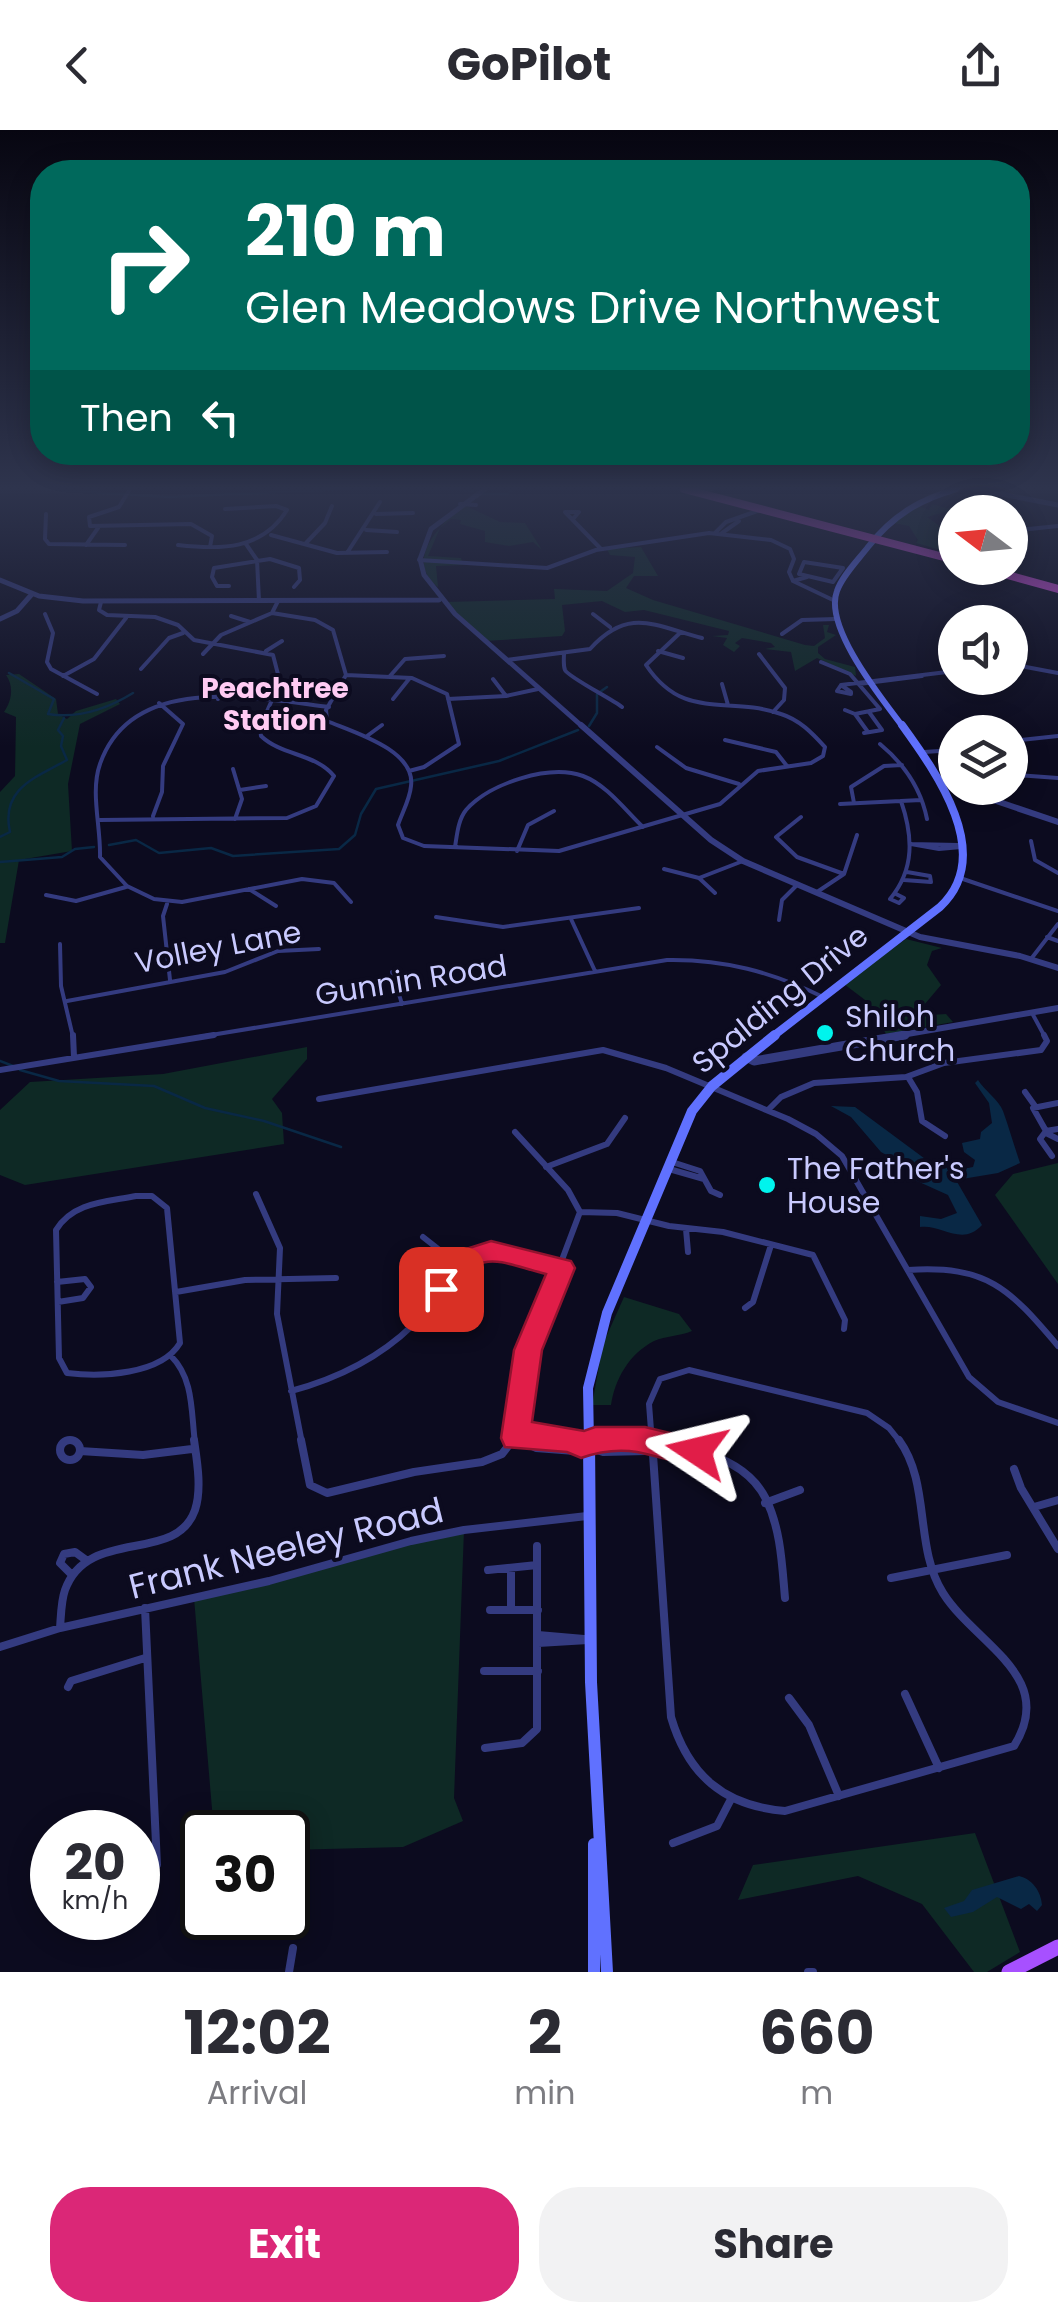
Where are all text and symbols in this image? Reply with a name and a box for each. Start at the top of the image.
text: GoPilot [447,33,611,96]
icon: back [50,38,105,93]
icon: share [953,38,1008,93]
text: 210 m [245,182,446,281]
icon: right [80,200,210,330]
text: Glen Meadows Drive Northwest [245,276,940,339]
icon: left [193,390,248,445]
text: Then [80,391,173,444]
north arrow [938,495,1028,585]
map controls [938,495,1028,805]
button: sound [938,605,1028,695]
district label: Peachtree Station [201,669,349,740]
button: layers [938,715,1028,805]
street label: Volley Lane [131,910,305,984]
street label: Spalding Drive [683,914,877,1084]
street label: Gunnin Road [312,944,510,1016]
place label: Shiloh Church [845,995,955,1072]
marker: Shiloh Church [814,1022,836,1044]
place label: The Father's House [787,1147,965,1224]
marker: The Father's House [756,1174,778,1196]
pin [399,1247,484,1332]
icon: arrive [414,1262,469,1317]
position arrow [645,1399,749,1503]
street label: Frank Neeley Road [124,1485,448,1611]
speed limit sign: 30 [180,1810,310,1940]
text: 20 [64,1827,126,1898]
text: km/h [62,1883,128,1918]
text: 12:02 [183,1991,331,2075]
text: 2 [528,1991,562,2075]
text: 660 [759,1991,875,2075]
text: Arrival [207,2070,307,2115]
text: min [514,2070,576,2115]
text: m [800,2070,833,2115]
button: Exit [50,2187,519,2302]
button: Share [539,2187,1008,2302]

